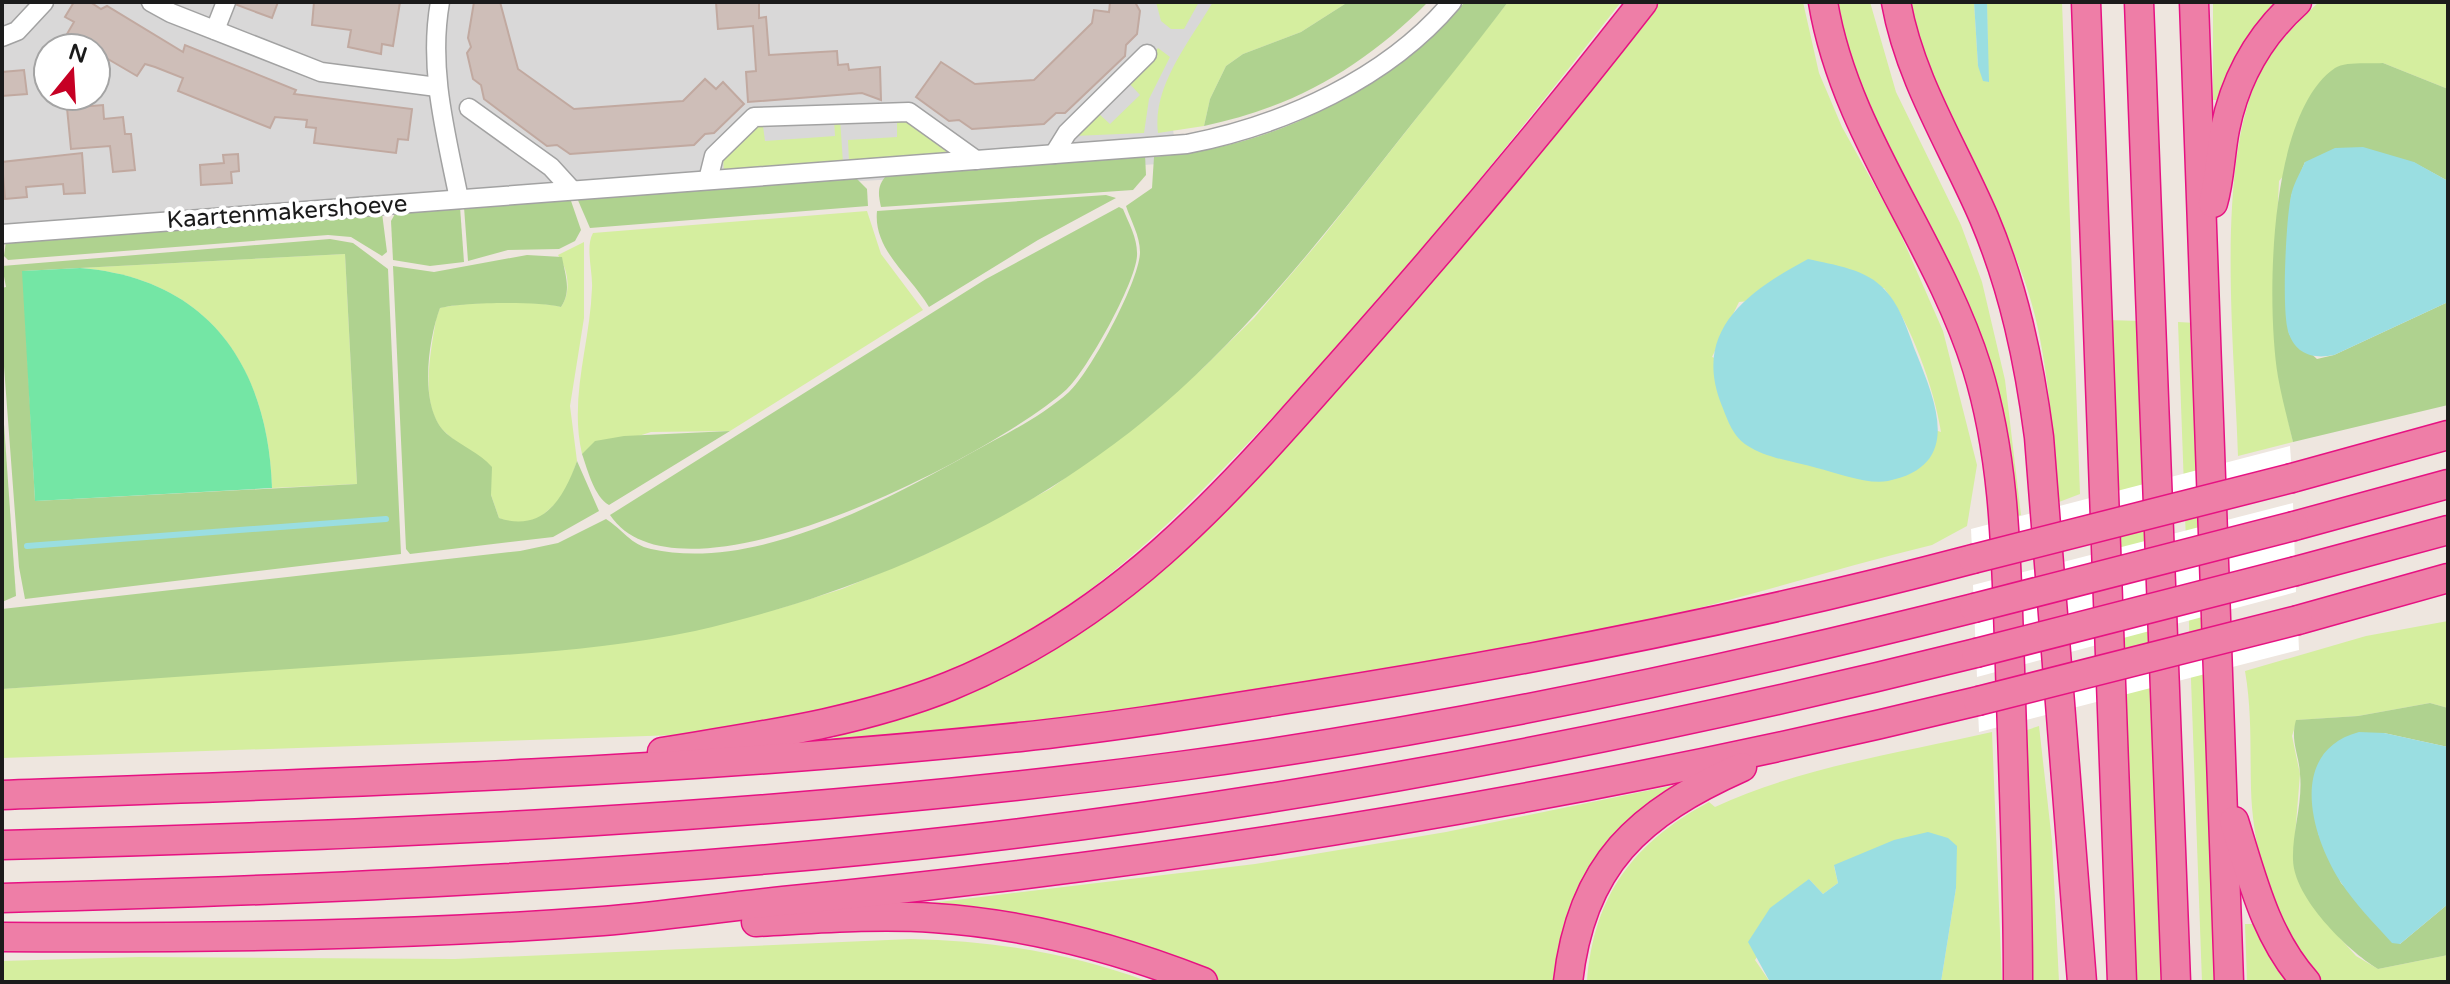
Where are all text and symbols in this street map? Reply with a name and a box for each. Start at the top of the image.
north arrow [32,32,112,112]
text: N [65,39,90,69]
street label: Kaartenmakershoeve [166,189,408,235]

